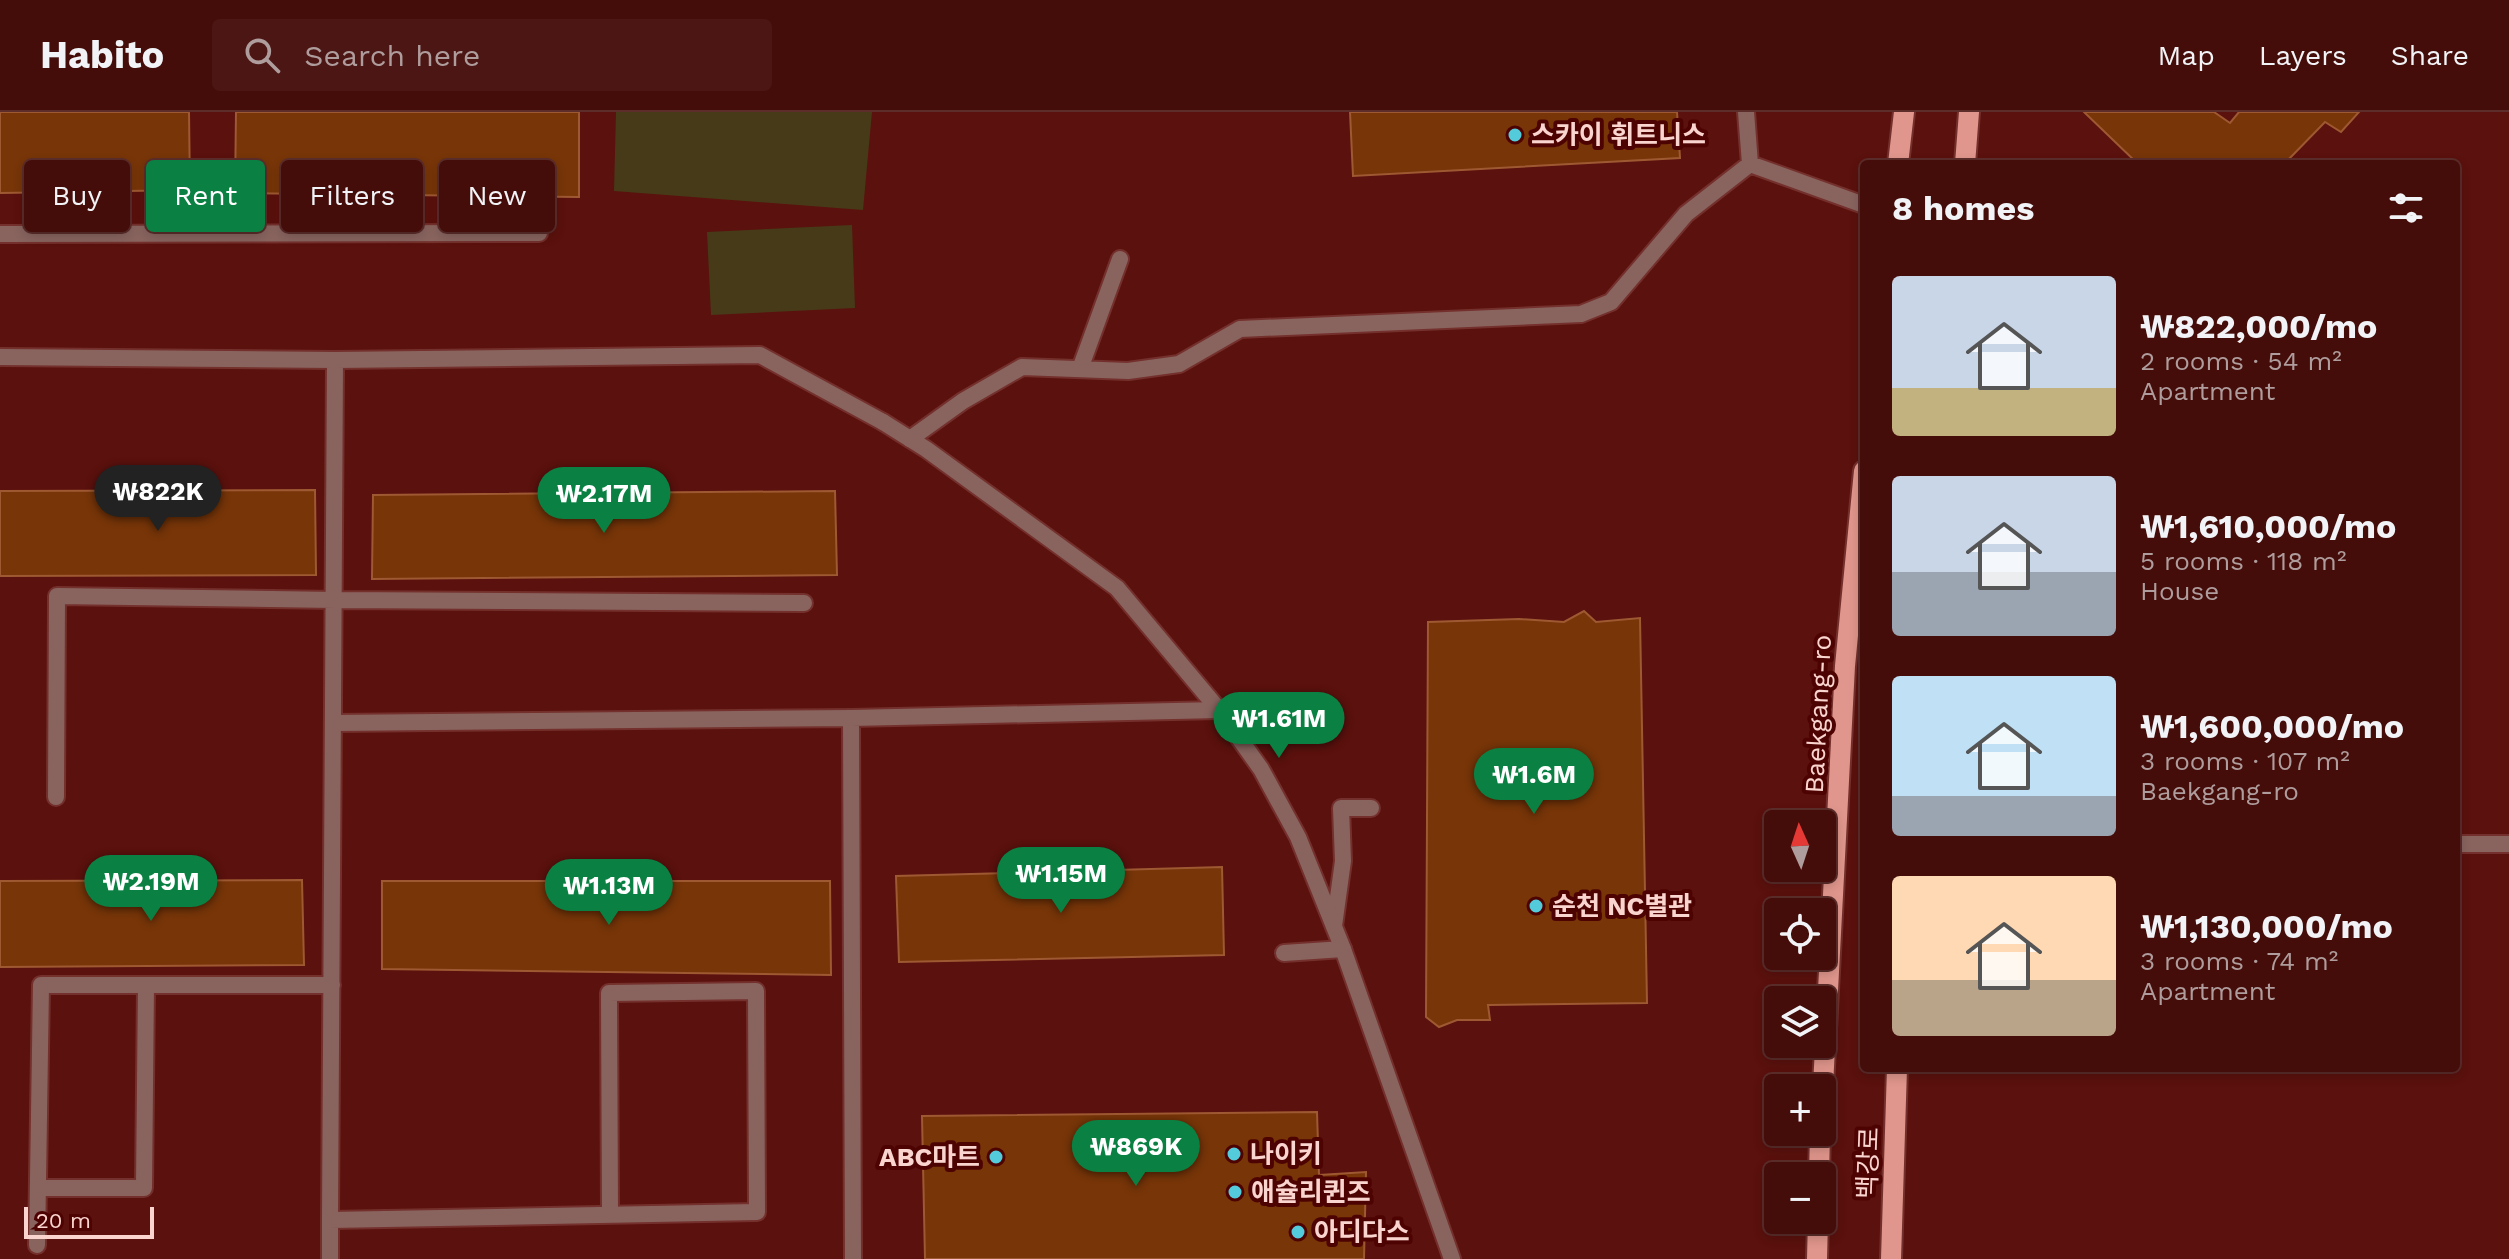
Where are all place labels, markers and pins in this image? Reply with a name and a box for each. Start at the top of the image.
place label: 스카이 휘트니스 [1531,120,1706,150]
marker: 스카이 휘트니스 [1506,126,1524,144]
pin: ₩822K [102,465,214,533]
pin: ₩2.17M [539,467,669,535]
pin: ₩1.61M [1214,692,1344,760]
pin: ₩1.6M [1478,748,1590,816]
pin: ₩1.15M [996,847,1126,915]
pin: ₩2.19M [86,855,216,923]
pin: ₩1.13M [544,859,674,927]
place label: 순천 NC별관 [1552,891,1692,921]
marker: 순천 NC별관 [1527,897,1545,915]
pin: ₩869K [1080,1120,1192,1188]
place label: 나이키 [1250,1139,1322,1169]
place label: ABC마트 [879,1142,980,1172]
marker: 나이키 [1225,1145,1243,1163]
marker: ABC마트 [987,1148,1005,1166]
place label: 애슐리퀸즈 [1251,1177,1371,1207]
marker: 애슐리퀸즈 [1226,1183,1244,1201]
place label: 아디다스 [1314,1217,1410,1247]
marker: 아디다스 [1289,1223,1307,1241]

